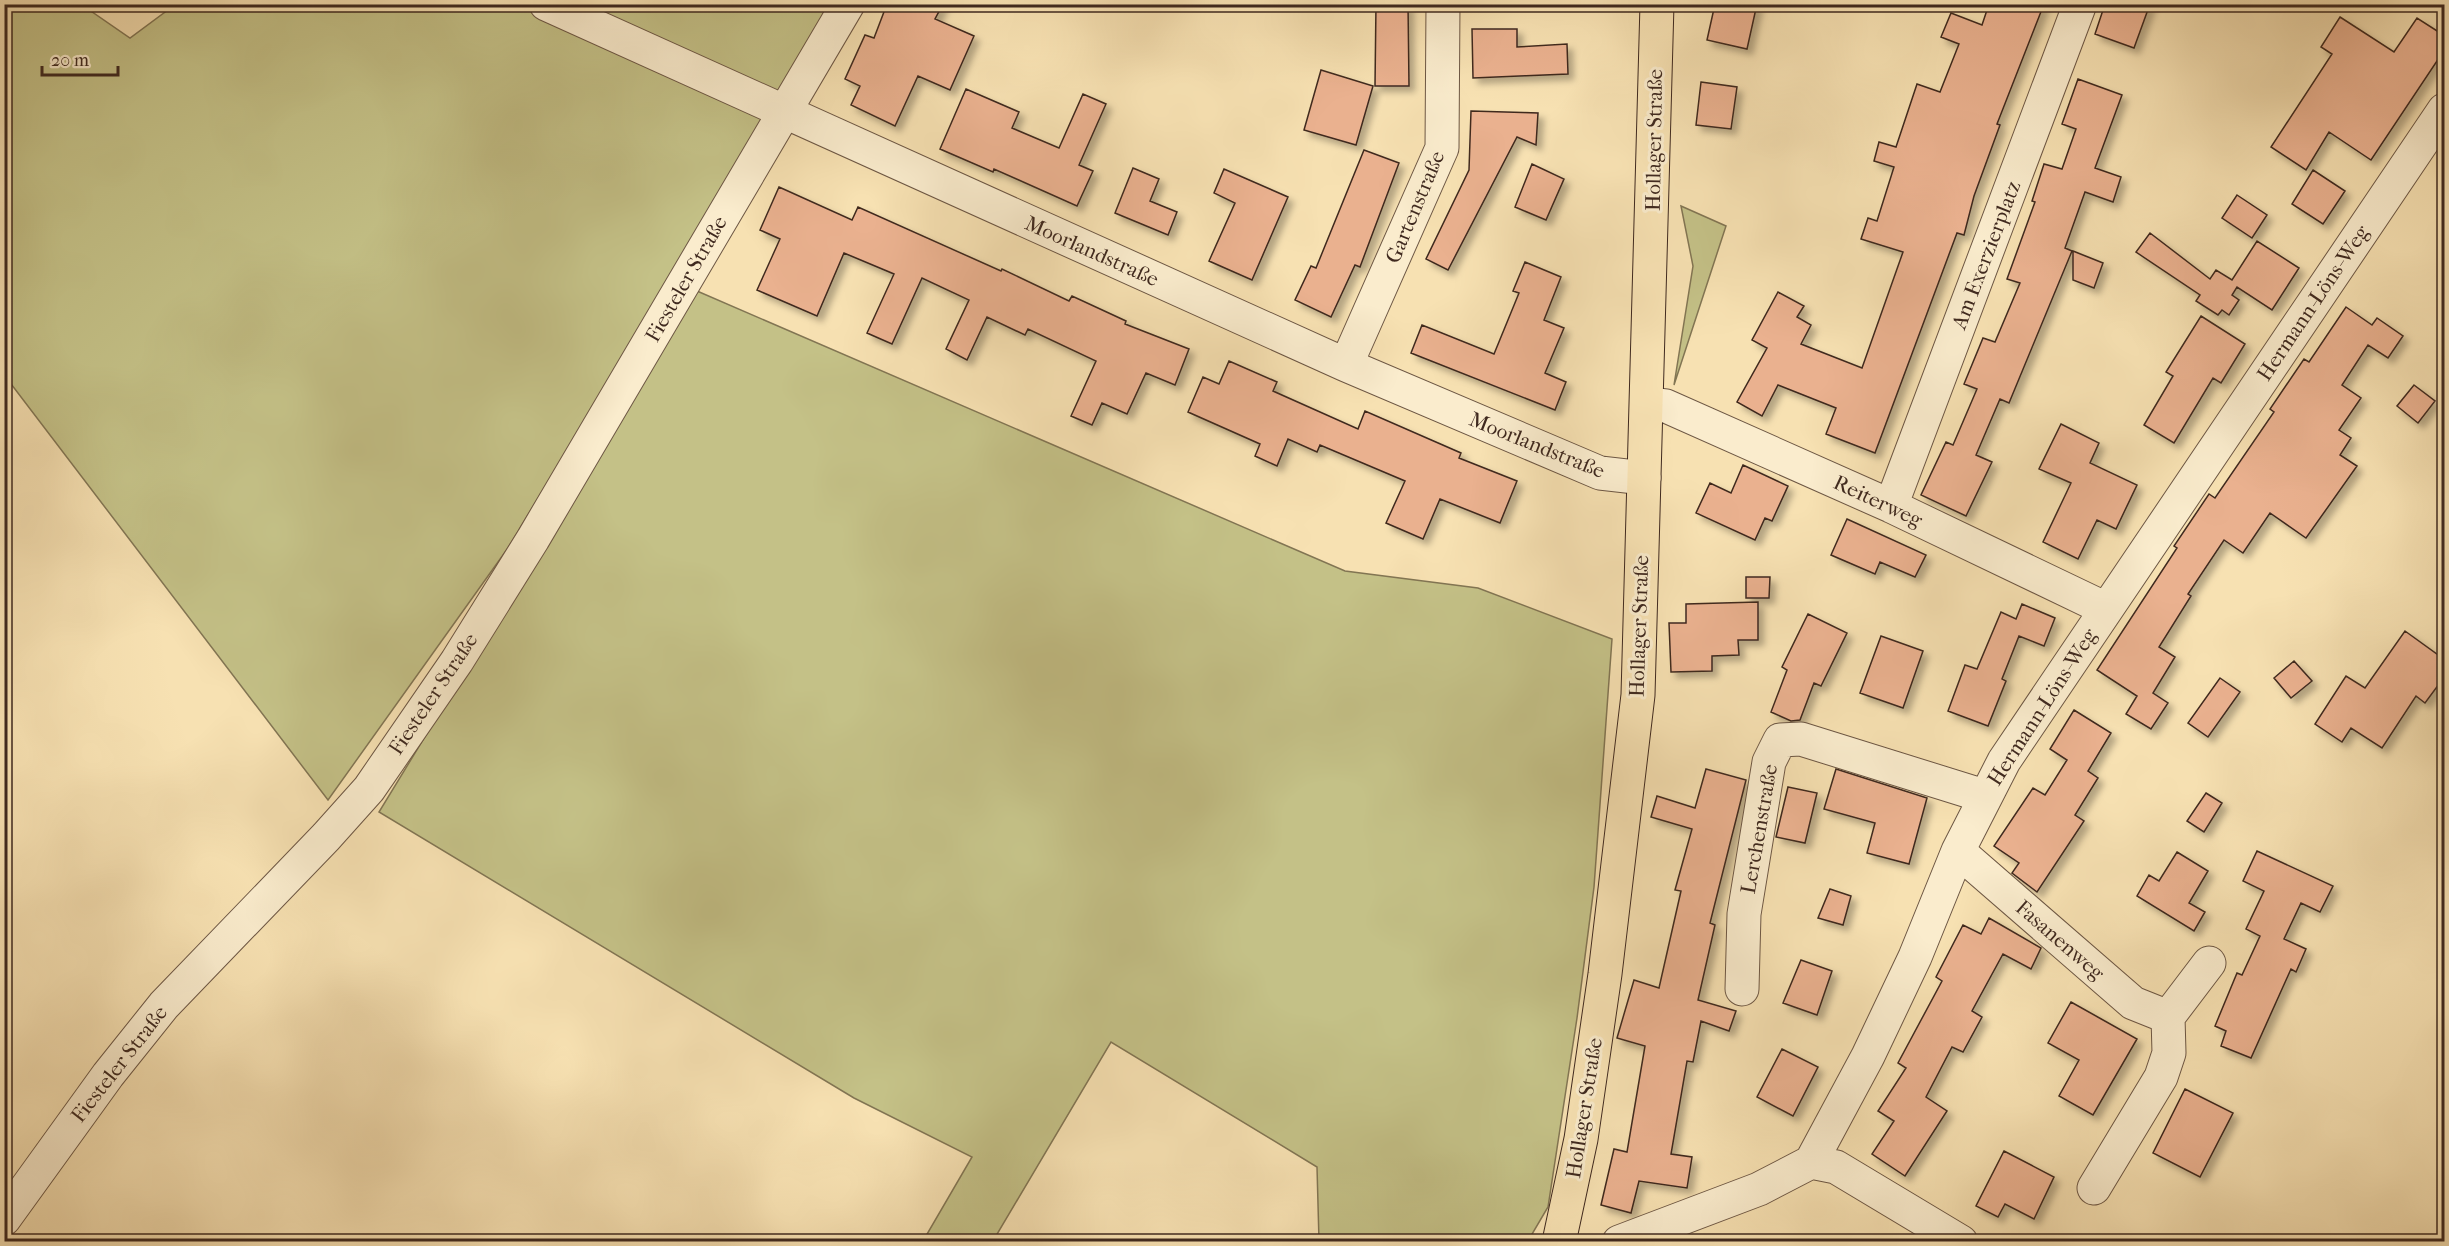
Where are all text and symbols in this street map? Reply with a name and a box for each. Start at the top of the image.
scale bar [42,39,118,77]
text: 20 m [51,50,89,71]
street label: Hollager Straße [1641,69,1667,211]
street label: Gartenstraße [1381,147,1449,267]
street label: Am Exerzierplatz [1946,177,2025,334]
street label: Moorlandstraße [1021,211,1163,291]
street label: Fiesteler Straße [640,212,732,346]
street label: Hermann-Löns-Weg [2252,220,2374,385]
street label: Moorlandstraße [1466,407,1608,483]
street label: Reiterweg [1830,470,1927,532]
street label: Hollager Straße [1625,555,1653,697]
street label: Hermann-Löns-Weg [1982,623,2102,790]
street label: Fiesteler Straße [383,629,483,759]
street label: Lerchenstraße [1736,762,1782,896]
street label: Fasanenweg [2011,895,2110,985]
street label: Fiesteler Straße [66,1001,172,1127]
street label: Hollager Straße [1561,1036,1607,1180]

